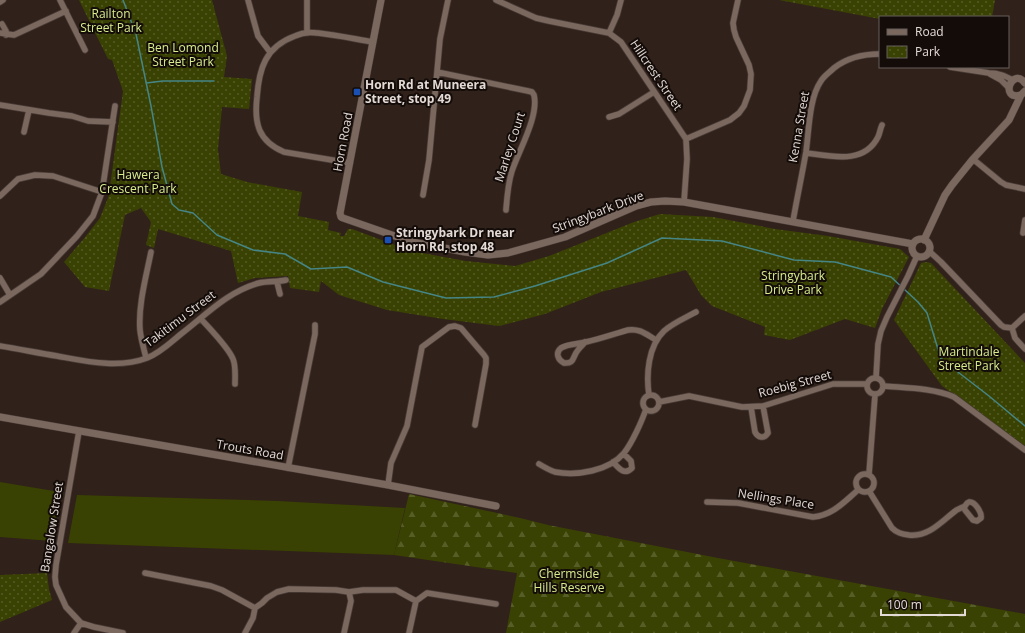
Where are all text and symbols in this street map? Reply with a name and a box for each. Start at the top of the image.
park label: Railton Street Park [80,5,143,36]
legend [879,16,1009,68]
text: Road [915,23,944,40]
street label: Hillcrest Street [626,36,686,113]
park label: Ben Lomond Street Park [147,39,219,70]
text: Park [915,43,941,60]
place label: Horn Rd at Muneera Street, stop 49 [365,76,486,107]
marker: Horn Rd at Muneera Street, stop 49 [352,87,362,97]
street label: Kenna Street [784,90,813,164]
street label: Marley Court [490,110,529,184]
street label: Horn Road [328,111,357,173]
park label: Hawera Crescent Park [99,166,177,197]
street label: Stringybark Drive [550,186,646,237]
place label: Stringybark Dr near Horn Rd, stop 48 [396,224,515,255]
marker: Stringybark Dr near Horn Rd, stop 48 [383,235,393,245]
park label: Stringybark Drive Park [761,267,826,298]
street label: Takitimu Street [141,286,219,351]
park label: Martindale Street Park [938,343,1001,374]
street label: Roebig Street [757,366,833,401]
street label: Trouts Road [215,435,285,464]
street label: Bangalow Street [36,481,67,573]
street label: Nellings Place [737,484,816,513]
park label: Chermside Hills Reserve [533,565,605,596]
scale bar [881,591,965,617]
text: 100 m [887,596,922,613]

